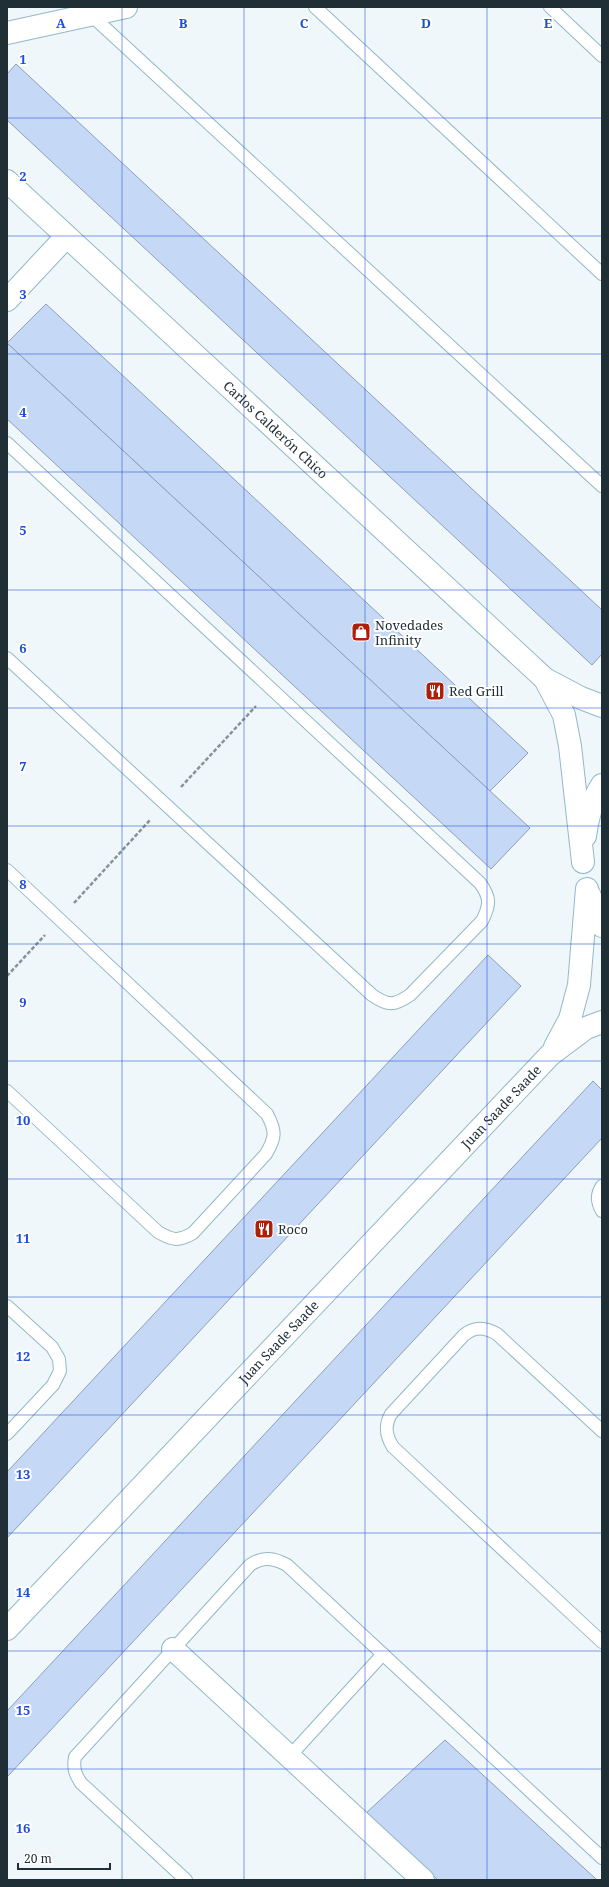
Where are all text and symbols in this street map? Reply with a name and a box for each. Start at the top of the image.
text: A [56,14,66,32]
text: B [179,14,188,32]
text: C [300,14,309,32]
text: D [421,14,431,32]
text: E [544,14,553,32]
text: 1 [19,50,27,68]
text: 2 [19,167,27,185]
text: 3 [19,285,27,303]
street label: Carlos Calderón Chico [219,377,332,483]
text: 4 [19,403,27,421]
text: 5 [19,521,27,539]
place label: Novedades Infinity [375,616,443,649]
shop icon: Novedades Infinity [350,621,372,643]
text: 6 [19,639,27,657]
restaurant icon: Red Grill [424,680,446,702]
place label: Red Grill [449,682,503,700]
text: 7 [19,757,27,775]
text: 8 [19,875,27,893]
text: 9 [19,993,27,1011]
street label: Juan Saade Saade [457,1061,545,1153]
text: 10 [16,1111,30,1129]
restaurant icon: Roco [253,1218,275,1240]
place label: Roco [278,1220,308,1238]
text: 11 [16,1229,30,1247]
street label: Juan Saade Saade [234,1296,322,1388]
text: 12 [16,1347,30,1365]
text: 13 [16,1465,30,1483]
text: 14 [16,1583,31,1601]
text: 15 [16,1701,30,1719]
text: 16 [16,1819,30,1837]
scale bar [18,1845,110,1871]
text: 20 m [24,1850,52,1867]

